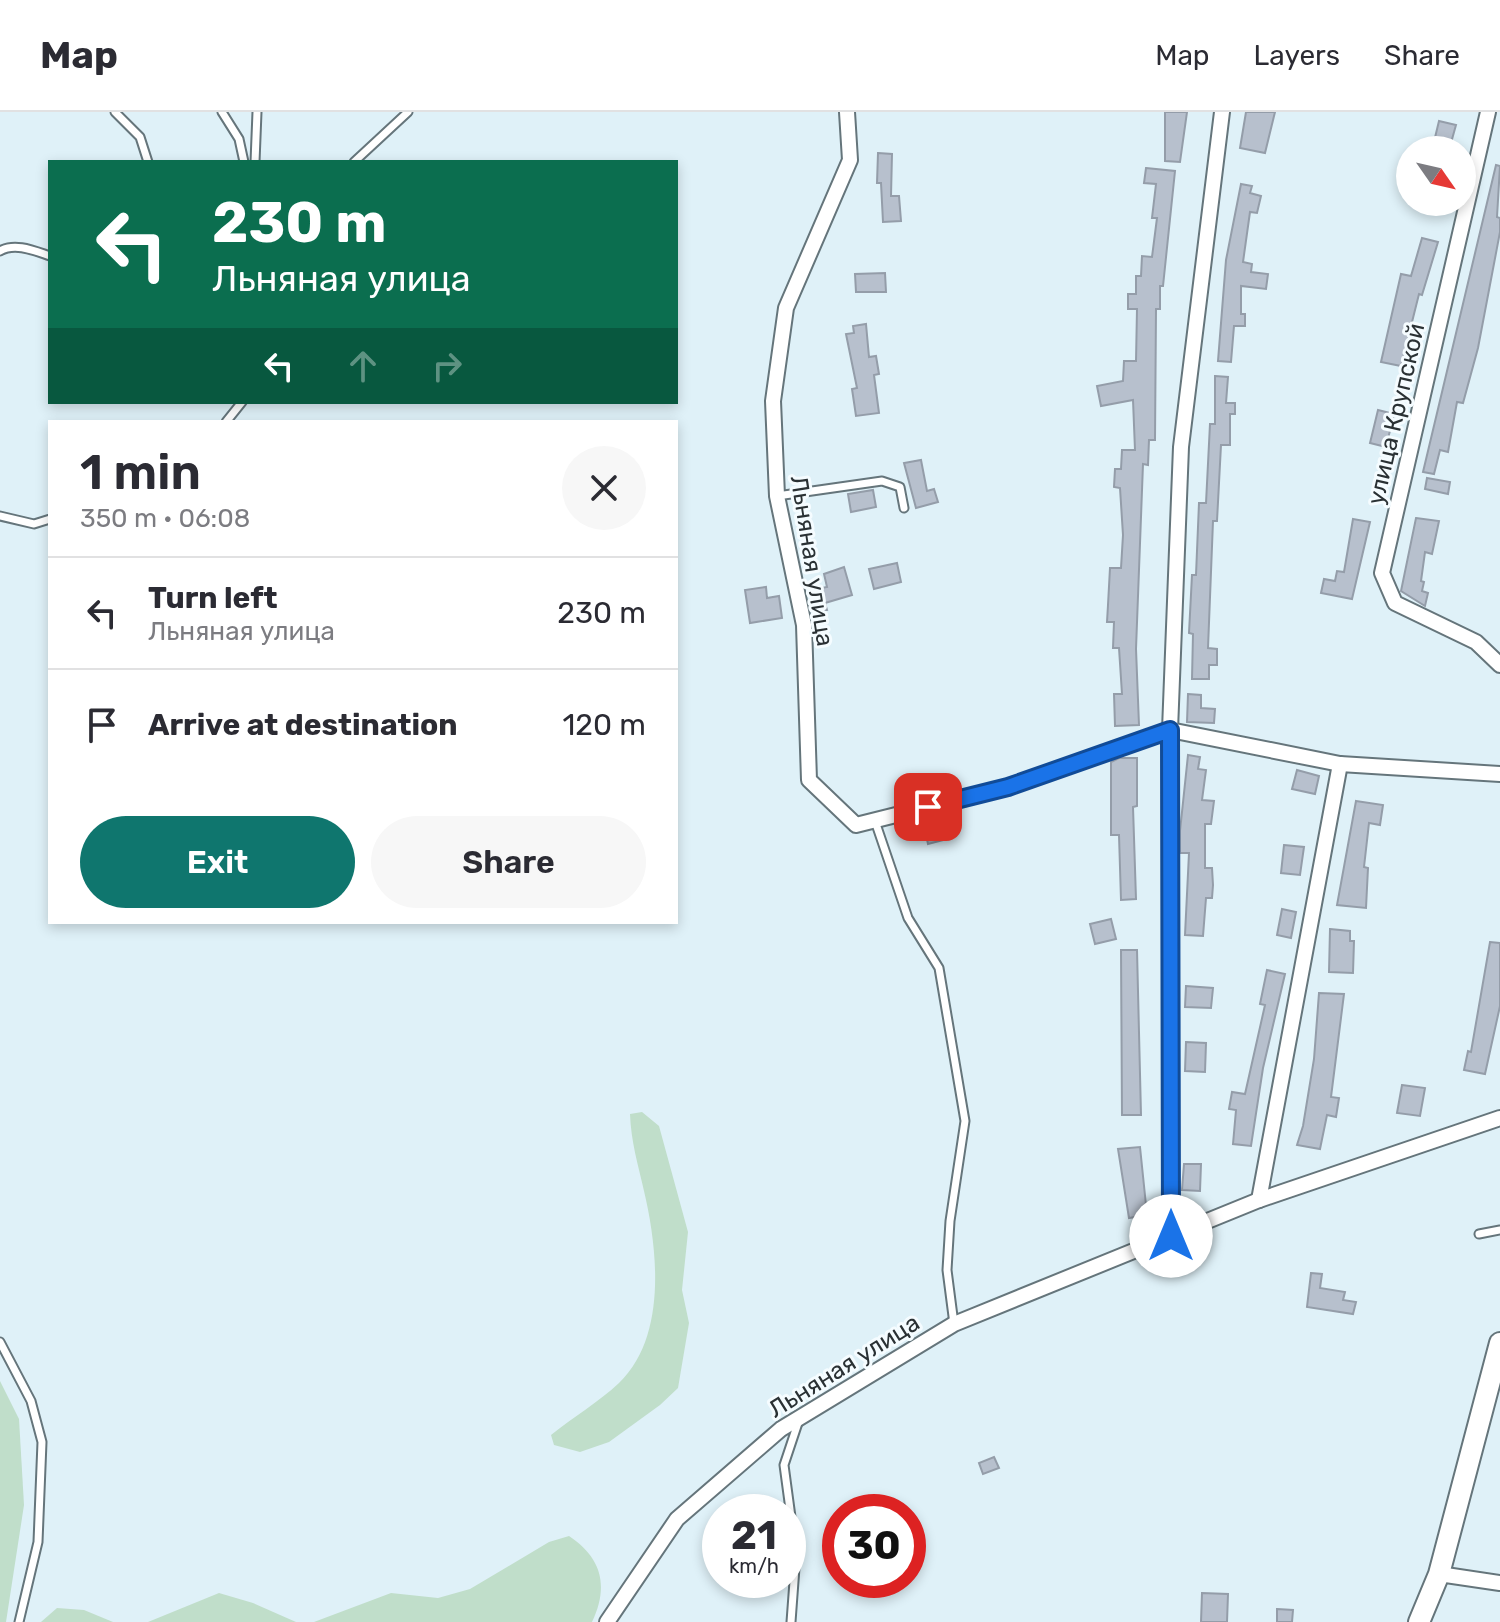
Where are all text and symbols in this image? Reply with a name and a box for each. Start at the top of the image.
text: Map [40,32,118,78]
text: Map [1155,39,1210,72]
text: Layers [1254,39,1340,72]
text: Share [1384,39,1460,72]
north arrow [1396,136,1476,216]
map controls [1396,136,1476,216]
text: 230 m [212,190,387,256]
icon: left [80,192,184,296]
text: Льняная улица [212,257,471,300]
street label: улица Крупской [1362,321,1430,507]
icon: left [257,344,301,388]
icon: ahead [341,344,385,388]
icon: right [425,344,469,388]
text: 1 min [80,444,201,501]
button: close [562,446,646,530]
street label: Льняная улица [785,474,839,648]
text: 350 m · 06:08 [80,503,250,534]
text: Turn left [148,580,278,616]
icon: left [80,591,124,635]
text: 230 m [557,595,646,631]
text: Льняная улица [148,616,335,647]
icon: arrive [80,703,124,747]
text: Arrive at destination [148,707,458,743]
text: 120 m [562,707,646,743]
pin [894,773,962,841]
icon: arrive [906,785,950,829]
button: Exit [80,816,355,908]
button: Share [371,816,646,908]
position arrow [1129,1194,1213,1278]
street label: Льняная улица [763,1308,925,1424]
speed limit sign: 30 [822,1494,926,1598]
text: 21 [731,1512,777,1559]
text: km/h [729,1554,779,1578]

